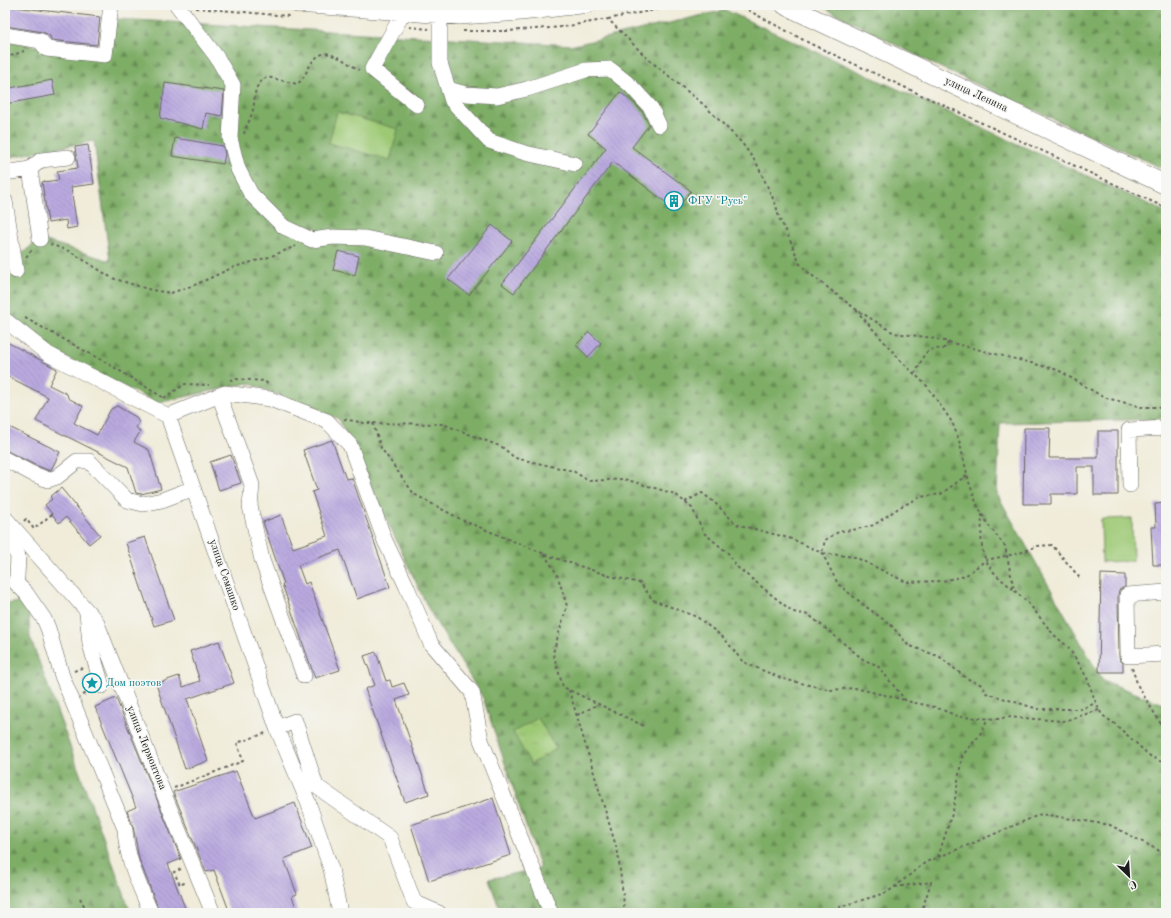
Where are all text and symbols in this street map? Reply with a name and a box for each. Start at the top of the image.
street label: улица Ленина [943,76,1010,115]
building icon: ФГУ "Русь" [663,190,685,212]
place label: ФГУ "Русь" [688,196,747,207]
street label: улица Семашко [207,538,241,612]
place icon: Дом поэтов [81,672,103,694]
place label: Дом поэтов [106,678,161,689]
street label: улица Лермонтова [124,704,168,792]
north arrow [1109,856,1149,896]
text: С [1127,877,1138,890]

